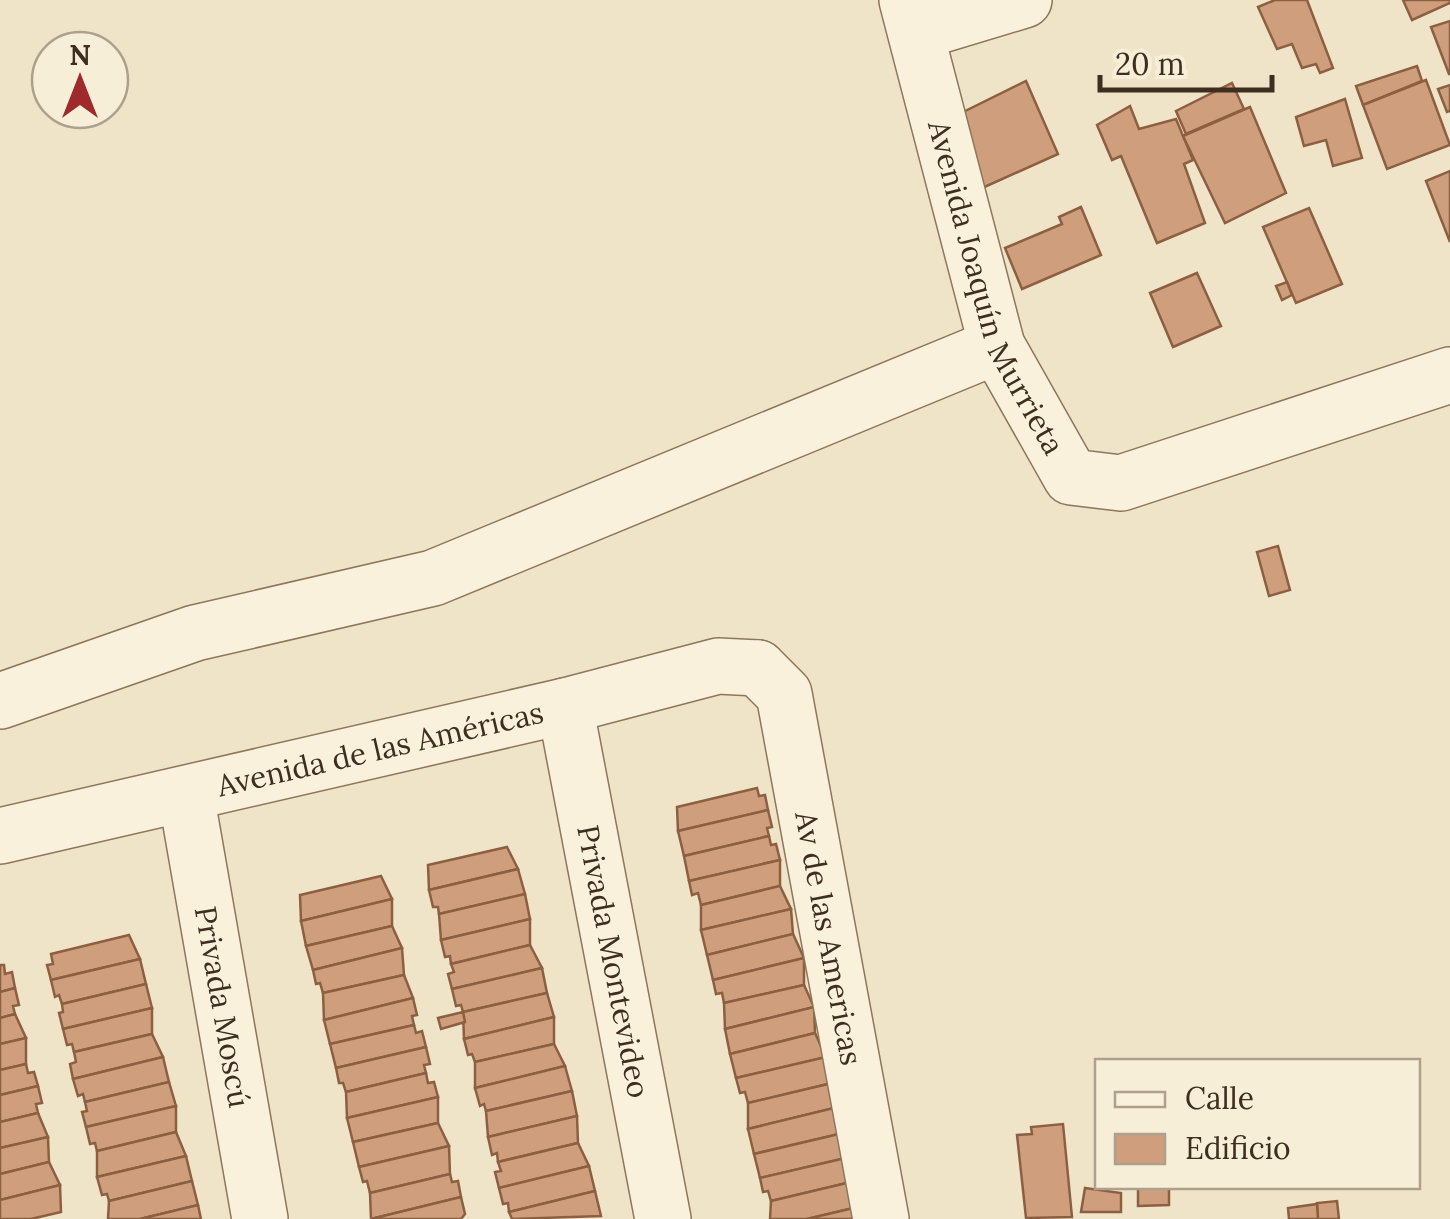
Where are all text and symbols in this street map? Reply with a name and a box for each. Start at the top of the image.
north arrow [30,30,130,130]
scale bar [1100,30,1272,92]
text: N [69,37,91,73]
text: 20 m [1115,45,1184,83]
street label: Avenida Joaquín Murrieta [920,115,1073,461]
street label: Avenida de las Américas [212,693,547,805]
street label: Av de las Americas [787,807,871,1068]
street label: Privada Montevideo [569,822,658,1101]
street label: Privada Moscú [187,903,259,1111]
legend [1095,1059,1420,1189]
text: Calle [1185,1079,1254,1117]
text: Edificio [1185,1129,1291,1167]

